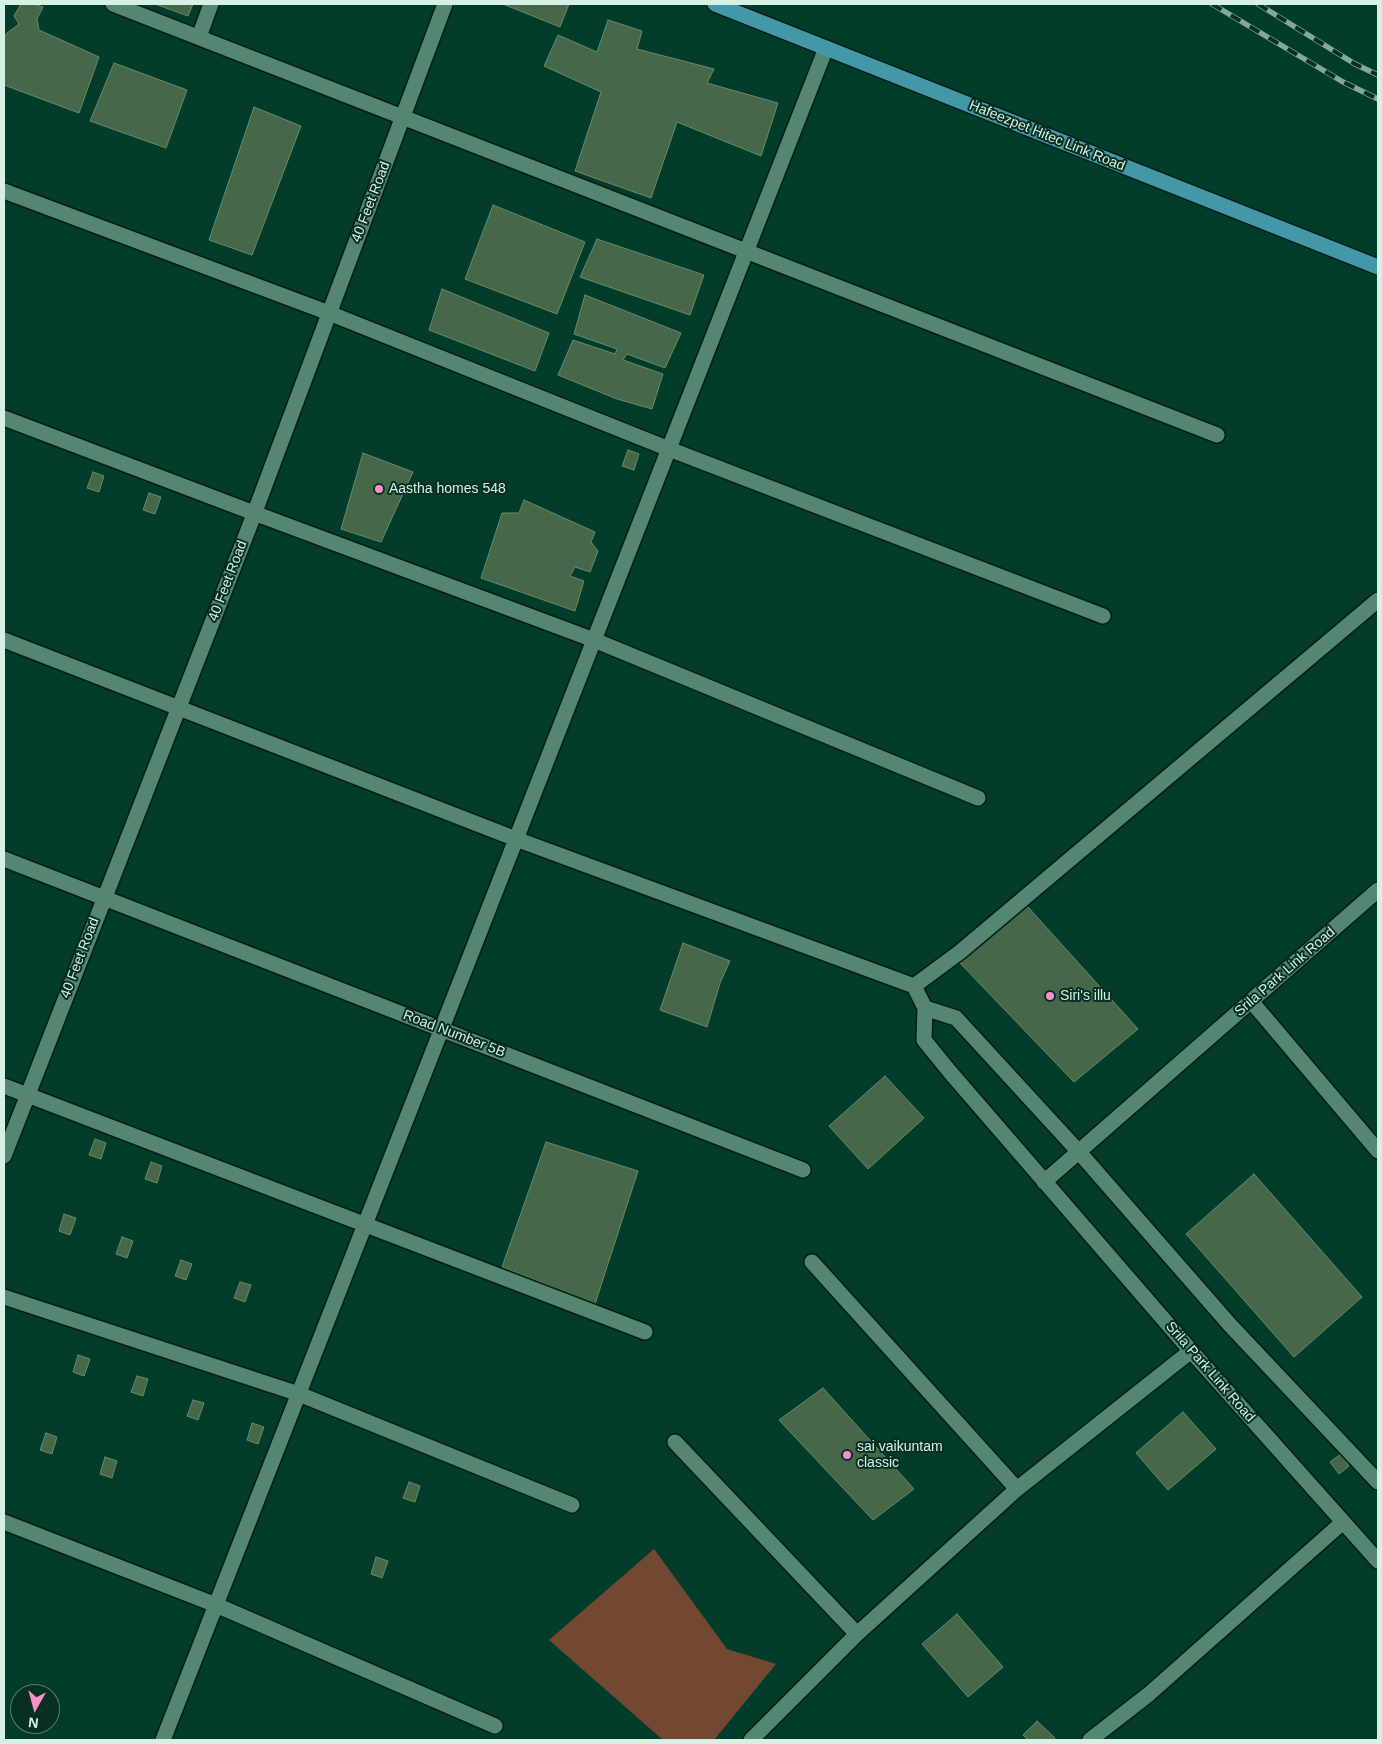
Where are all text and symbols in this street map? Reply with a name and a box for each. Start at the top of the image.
street label: Hafeezpet Hitec Link Road [967,97,1127,175]
street label: 40 Feet Road [348,159,394,245]
place label: Aastha homes 548 [389,481,506,497]
marker: Aastha homes 548 [373,483,385,495]
street label: 40 Feet Road [205,538,251,624]
street label: 40 Feet Road [57,915,103,1001]
street label: Srila Park Link Road [1231,924,1339,1020]
place label: Siri's illu [1060,988,1111,1004]
marker: Siri's illu [1044,990,1056,1002]
street label: Road Number 5B [400,1007,508,1061]
street label: Srila Park Link Road [1162,1318,1258,1426]
place label: sai vaikuntam classic [857,1439,943,1471]
marker: sai vaikuntam classic [841,1449,853,1461]
north arrow [10,1684,60,1734]
text: N [27,1714,39,1731]

